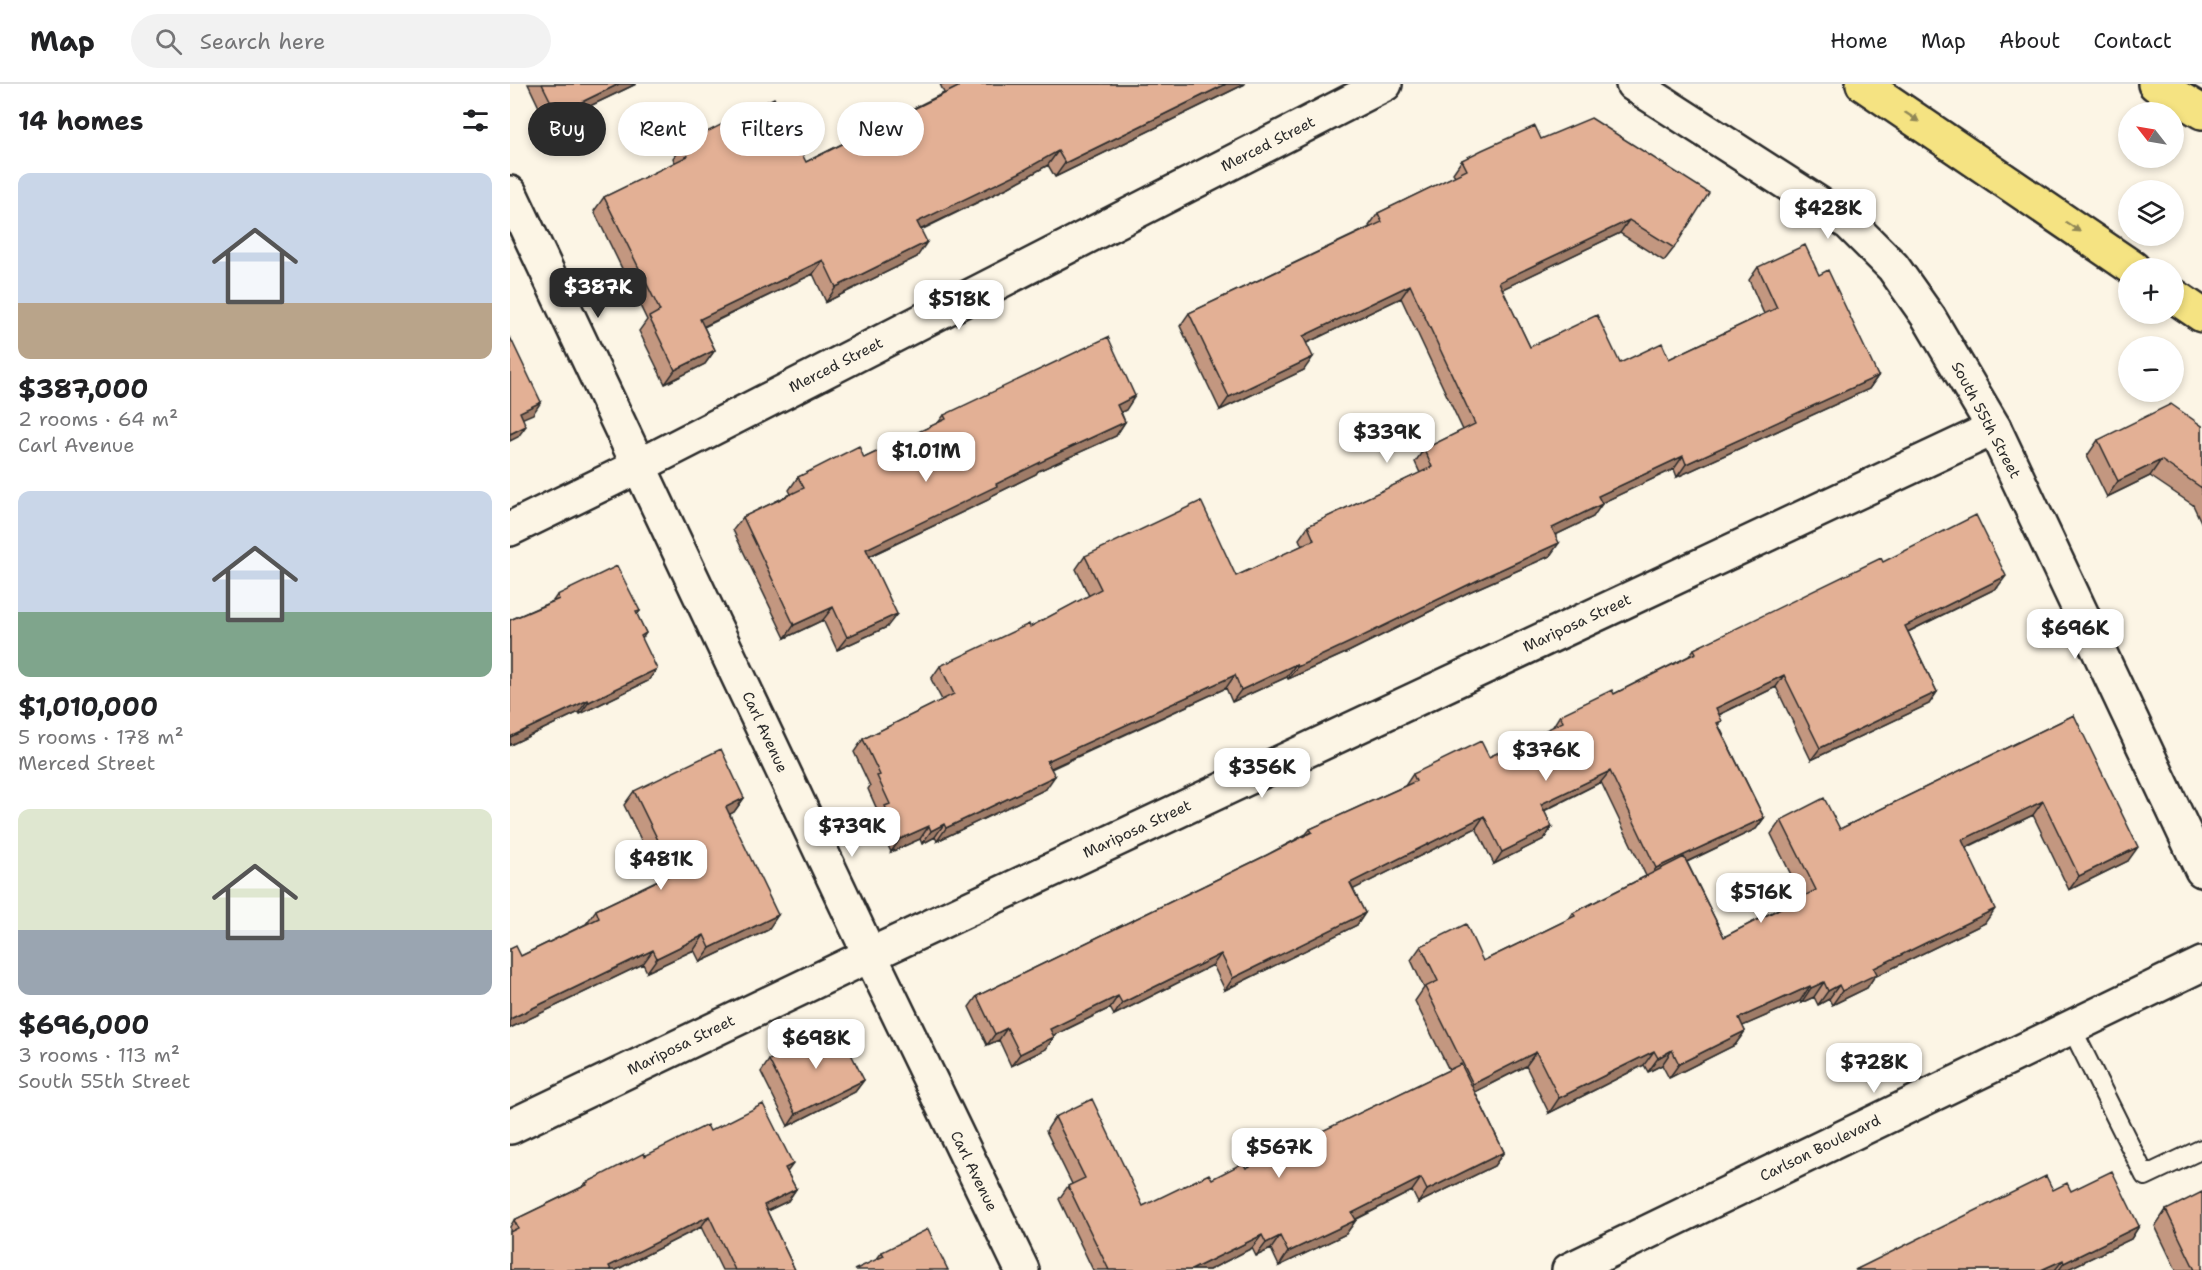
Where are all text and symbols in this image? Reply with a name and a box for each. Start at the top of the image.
search box [131,14,551,68]
text: Map [30,22,95,60]
icon: search [152,25,185,58]
text: Search here [200,27,325,56]
text: Home [1830,27,1888,55]
text: Map [1921,27,1966,55]
text: About [1999,27,2060,55]
text: Contact [2093,27,2172,55]
chip: Buy [528,102,606,156]
chip: Rent [618,102,708,156]
chip: Filters [720,102,825,156]
chip: New [837,102,924,156]
north arrow [2118,102,2184,168]
map controls [2118,102,2184,402]
text: 14 homes [18,103,144,138]
icon: filters [459,104,492,137]
one-way arrow [1903,111,1919,123]
street label: Merced Street [1218,112,1318,176]
button: layers [2118,180,2184,246]
pin: $428K [1786,189,1870,240]
text: $428K [1794,195,1862,221]
icon: home [201,212,309,320]
one-way arrow [2064,221,2080,233]
button: + [2118,258,2184,324]
pin: $387K [556,268,640,319]
text: $387K [564,274,632,300]
pin: $518K [917,280,1001,331]
text: $518K [928,286,990,312]
street label: Merced Street [786,333,886,397]
button: − [2118,336,2184,402]
street label: South 55th Street [1947,358,2025,482]
text: $387,000 [18,371,149,406]
text: 2 rooms · 64 m² [18,406,178,432]
pin: $339K [1345,413,1429,464]
text: $339K [1353,419,1421,445]
text: Carl Avenue [18,432,134,458]
pin: $1.01M [877,432,975,483]
text: $1.01M [891,438,961,464]
icon: home [201,530,309,638]
street label: Mariposa Street [1520,589,1634,657]
pin: $696K [2033,609,2117,660]
text: $696K [2041,615,2109,641]
street label: Carl Avenue [737,688,793,776]
text: $1,010,000 [18,689,158,724]
text: 5 rooms · 178 m² [18,724,184,750]
pin: $376K [1504,731,1588,782]
text: $376K [1512,737,1580,763]
pin: $356K [1220,748,1304,799]
text: Merced Street [18,750,156,776]
text: $356K [1228,754,1296,780]
street label: Mariposa Street [1080,795,1194,863]
pin: $739K [810,807,894,858]
text: $739K [818,813,886,839]
pin: $481K [619,840,703,891]
text: $481K [629,846,693,872]
icon: home [201,848,309,956]
pin: $516K [1719,873,1803,924]
text: $516K [1730,879,1792,905]
text: $696,000 [18,1007,150,1042]
street label: Mariposa Street [624,1010,738,1080]
pin: $698K [774,1019,858,1070]
text: $698K [782,1025,850,1051]
text: 3 rooms · 113 m² [18,1042,180,1068]
pin: $728K [1832,1043,1916,1094]
text: $728K [1840,1049,1908,1075]
text: South 55th Street [18,1068,191,1094]
street label: Carlson Boulevard [1756,1110,1884,1186]
street label: Carl Avenue [946,1127,1002,1215]
pin: $567K [1237,1128,1321,1179]
text: $567K [1246,1134,1312,1160]

